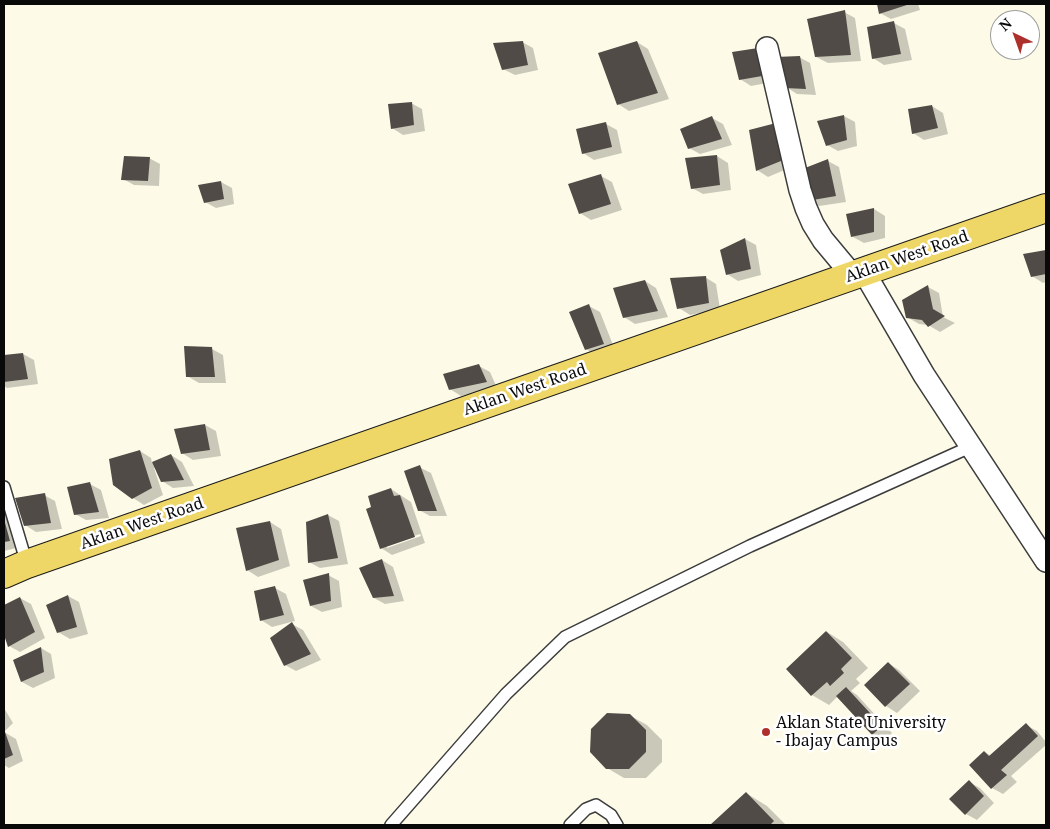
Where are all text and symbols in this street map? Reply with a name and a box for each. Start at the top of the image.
north arrow [990,10,1040,60]
text: N [995,13,1016,35]
street label: Aklan West Road [843,227,971,287]
street label: Aklan West Road [461,360,589,420]
street label: Aklan West Road [78,494,206,554]
place label: Aklan State University - Ibajay Campus [776,713,946,751]
marker: Aklan State University - Ibajay Campus [760,726,772,738]

